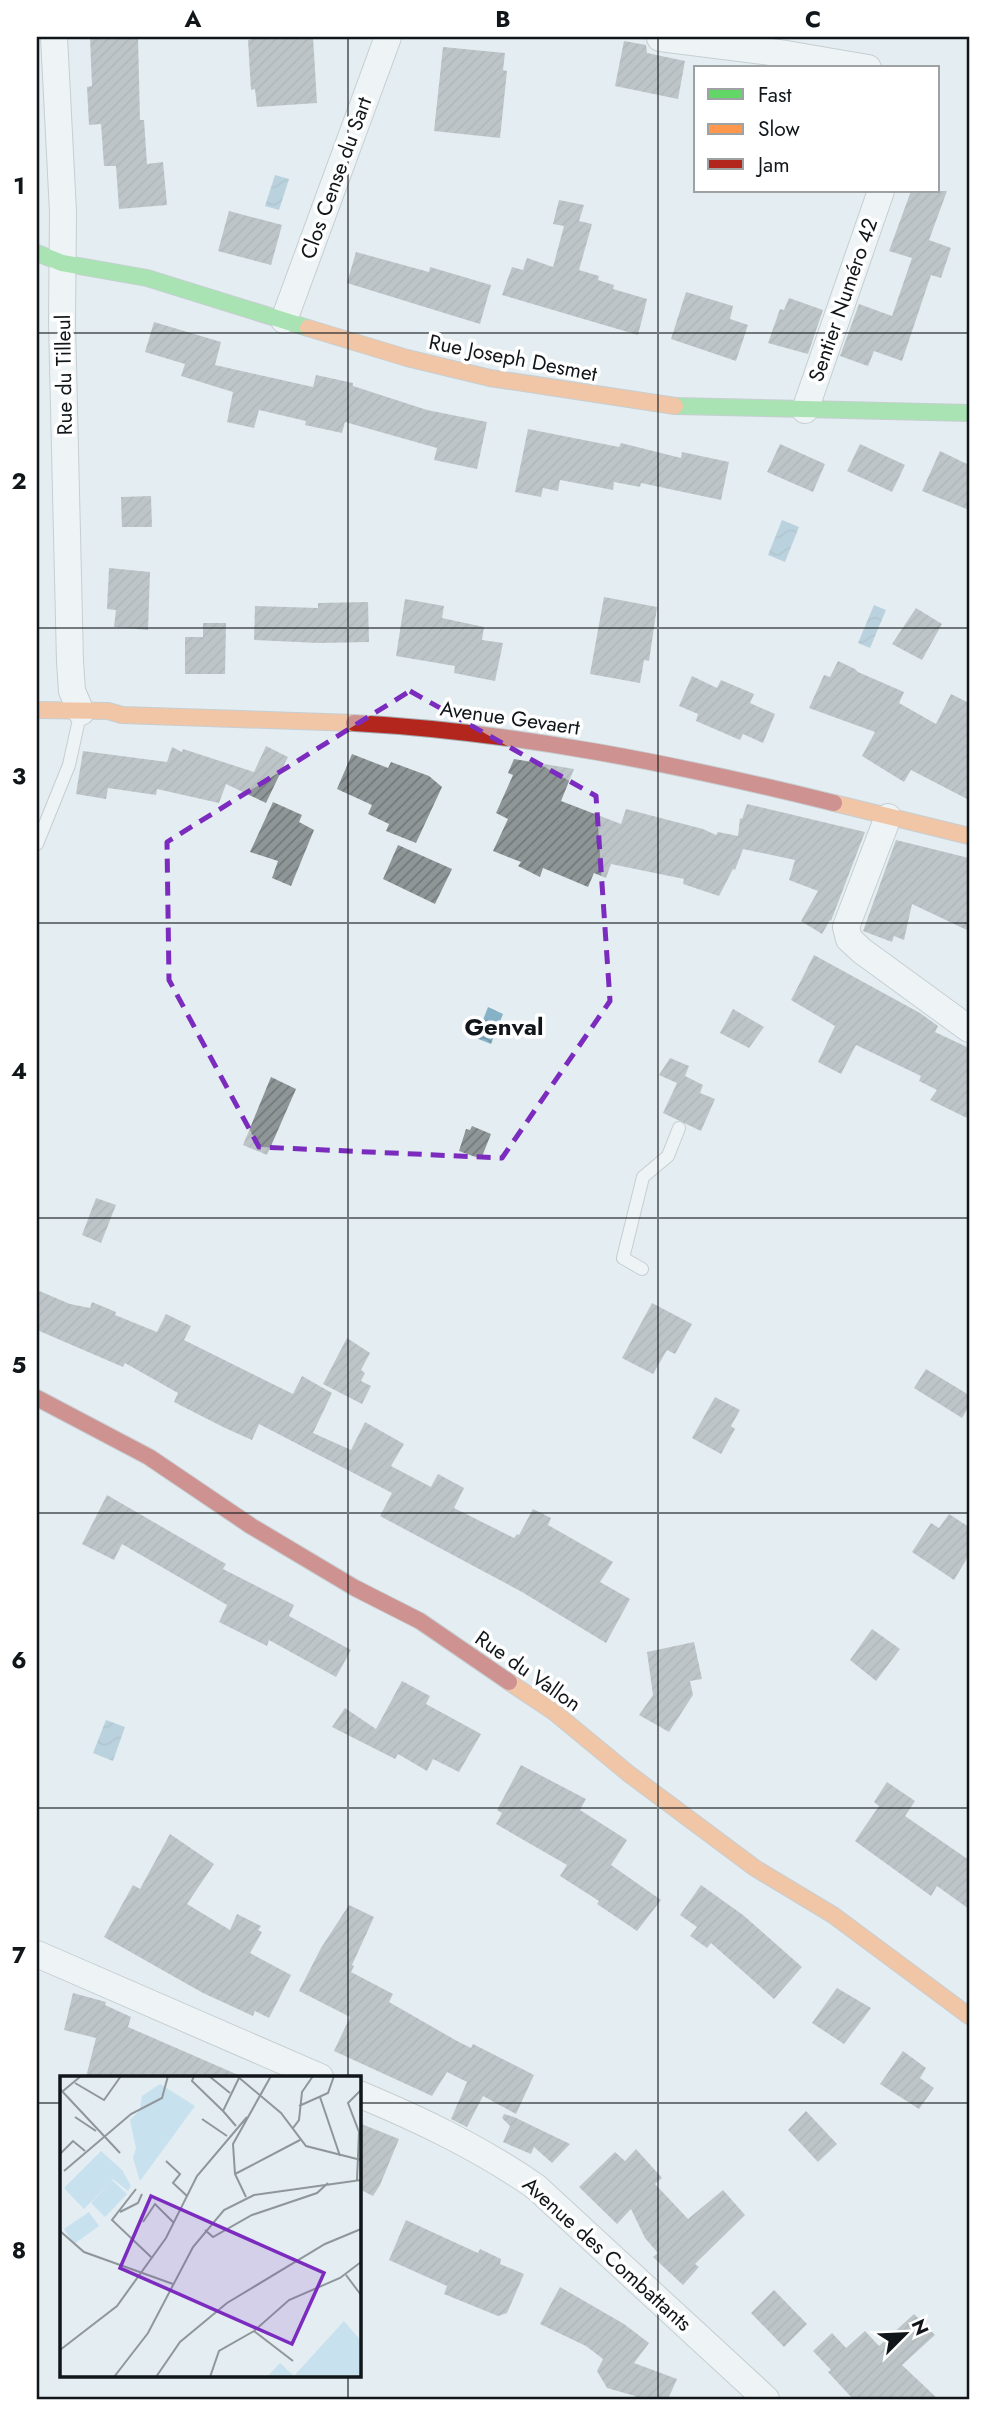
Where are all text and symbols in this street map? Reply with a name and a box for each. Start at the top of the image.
text: A [184,2,202,36]
text: B [495,2,511,36]
text: C [805,2,821,36]
legend [694,66,940,192]
text: Fast [758,80,791,110]
street label: Clos Cense du Sart [293,93,379,263]
text: Slow [758,114,800,144]
text: Jam [755,150,790,180]
text: 1 [13,169,25,203]
street label: Sentier Numéro 42 [801,214,885,386]
street label: Rue du Tilleul [48,314,80,436]
street label: Rue Joseph Desmet [426,327,600,389]
text: 2 [11,464,27,498]
street label: Avenue Gevaert [438,693,582,743]
text: 3 [12,759,26,793]
district label: Genval [464,1009,544,1044]
text: 4 [11,1054,27,1088]
text: 5 [12,1348,26,1382]
street label: Rue du Vallon [469,1623,587,1719]
text: 6 [11,1643,27,1677]
text: 7 [12,1938,26,1972]
inset map [60,2076,360,2376]
street label: Avenue des Combattants [516,2170,698,2338]
text: 8 [12,2233,26,2267]
north arrow [870,2300,940,2370]
text: N [905,2315,935,2340]

